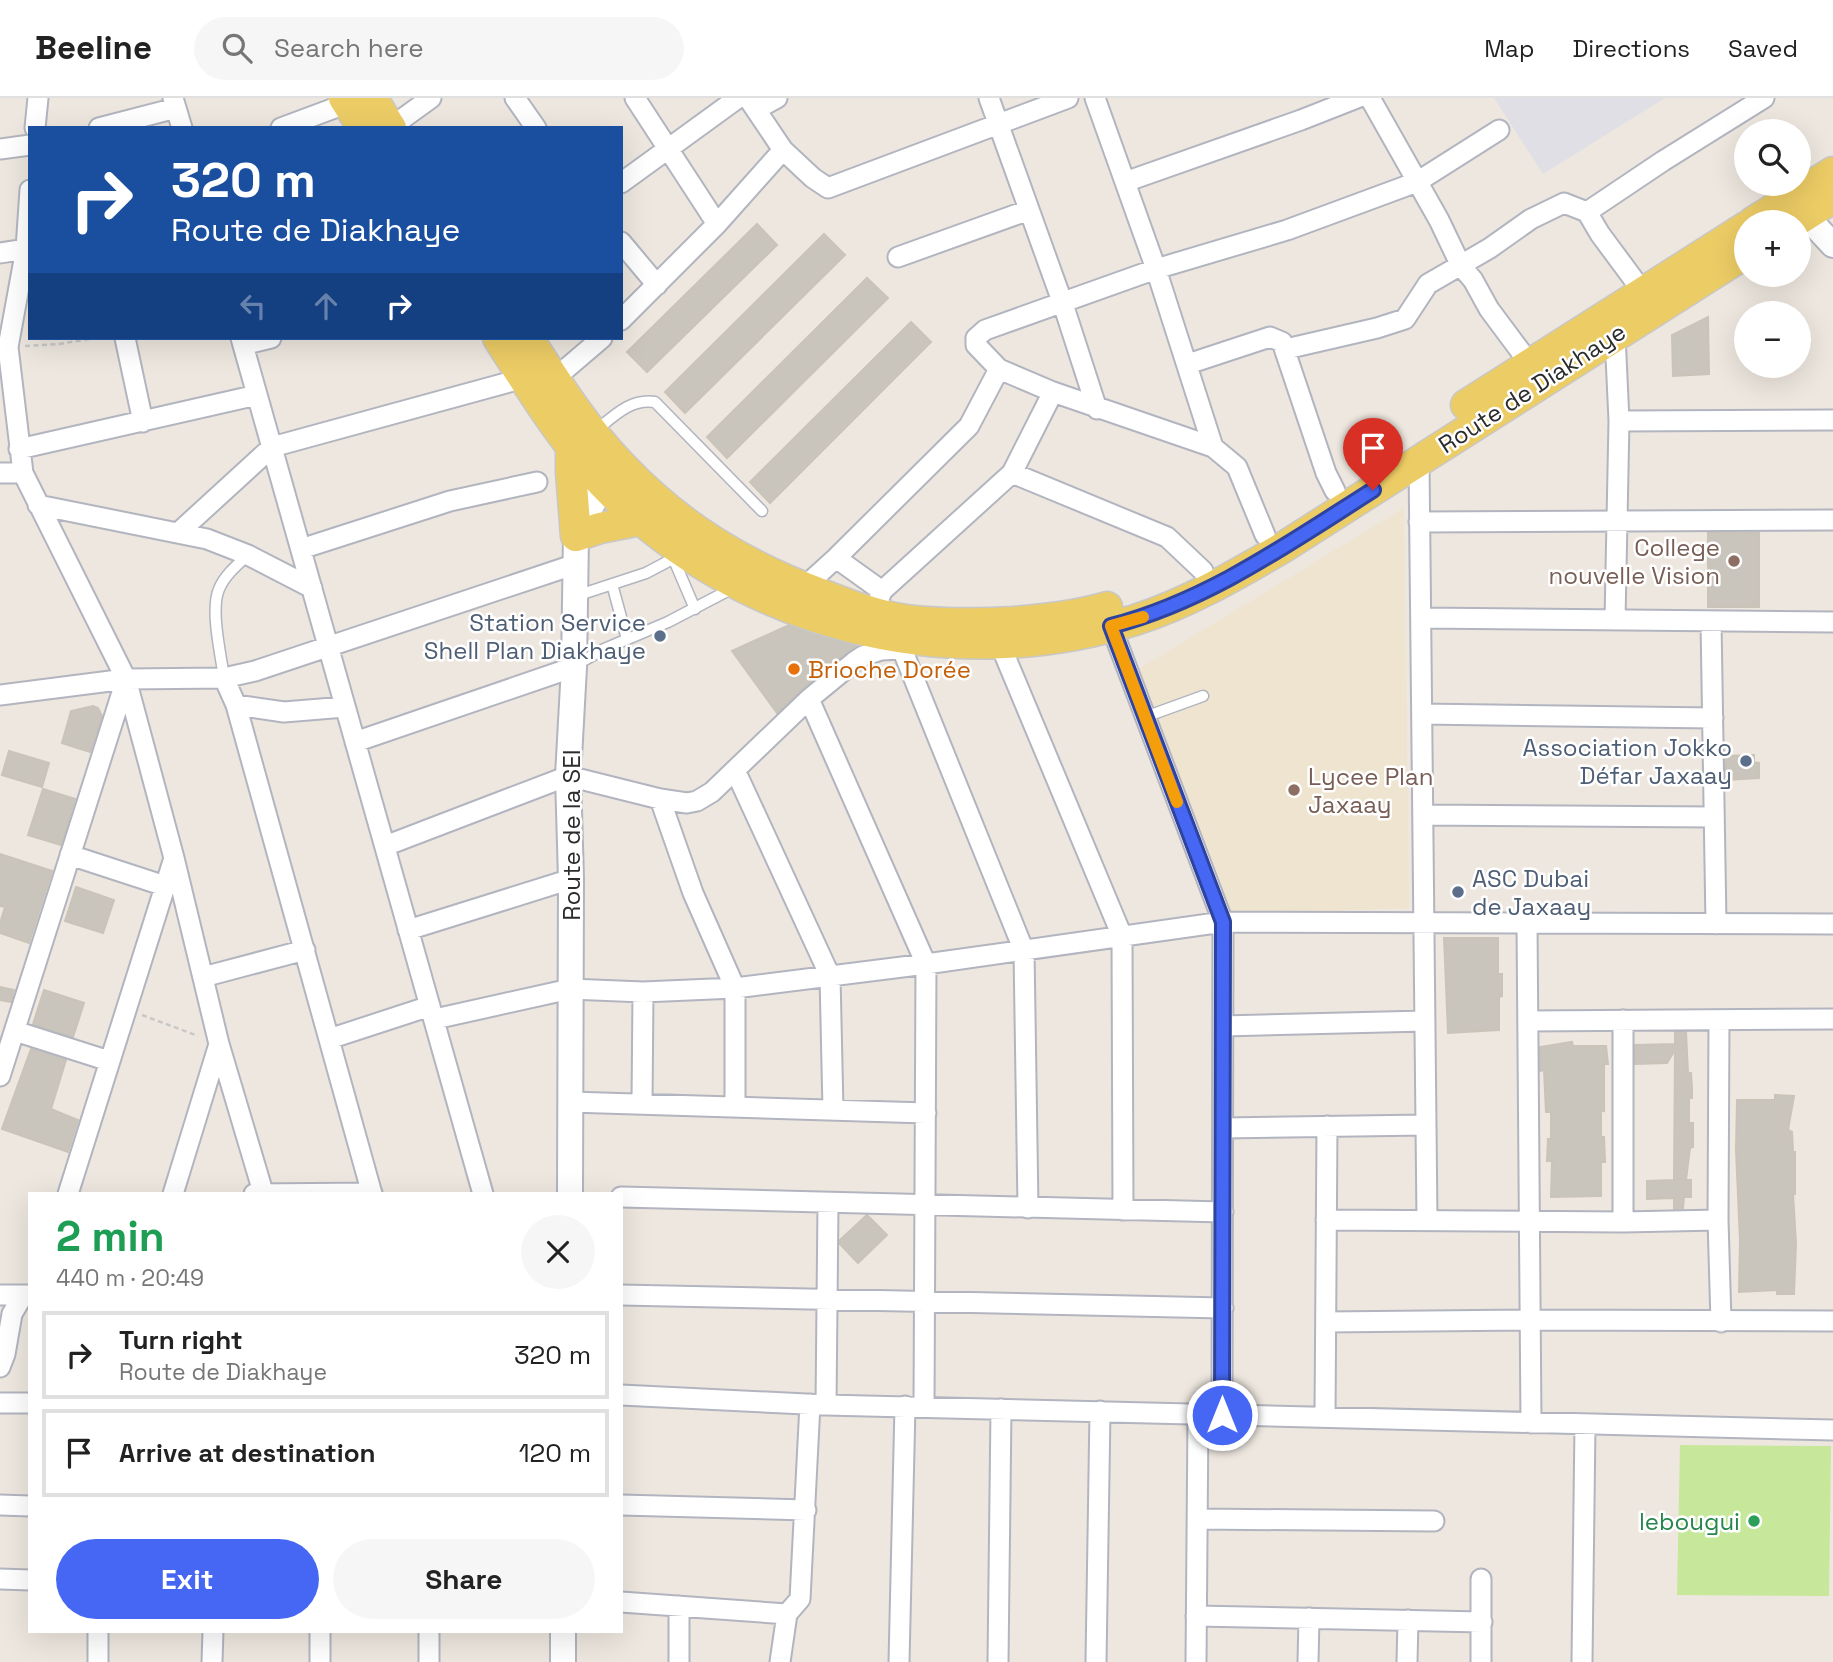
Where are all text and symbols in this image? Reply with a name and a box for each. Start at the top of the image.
search box [194,17,684,80]
text: Beeline [35,27,152,69]
icon: search [218,29,256,67]
text: Search here [274,31,424,65]
text: Map [1484,33,1534,64]
text: Directions [1572,33,1690,64]
text: Saved [1728,33,1798,64]
map controls [1734,119,1811,378]
button: search [1734,119,1811,196]
text: 320 m [171,149,316,211]
icon: right [56,154,147,245]
text: Route de Diakhaye [171,210,460,250]
button: + [1734,210,1811,287]
icon: left [234,287,272,325]
icon: ahead [307,287,345,325]
icon: right [380,287,418,325]
button: − [1734,301,1811,378]
street label: Route de Diakhaye [1433,316,1631,460]
pin [1343,418,1403,490]
icon: arrive [1354,429,1392,467]
place label: College nouvelle Vision [1548,532,1720,591]
marker: College nouvelle Vision [1726,553,1742,569]
place label: Station Service Shell Plan Diakhaye [424,607,646,666]
marker: Station Service Shell Plan Diakhaye [652,628,668,644]
place label: Brioche Dorée [808,654,971,685]
marker: Brioche Dorée [786,661,802,677]
place label: Association Jokko Défar Jaxaay [1522,732,1732,791]
street label: Route de la SEI [556,749,587,921]
marker: Association Jokko Défar Jaxaay [1738,753,1754,769]
place label: Lycee Plan Jaxaay [1308,761,1433,820]
marker: Lycee Plan Jaxaay [1286,782,1302,798]
place label: ASC Dubai de Jaxaay [1472,863,1591,922]
marker: ASC Dubai de Jaxaay [1450,884,1466,900]
text: 2 min [56,1210,165,1263]
button: close [521,1215,595,1289]
text: 440 m · 20:49 [56,1263,204,1293]
text: Turn right [119,1323,243,1357]
icon: right [60,1336,98,1374]
text: 320 m [514,1338,591,1372]
text: Route de Diakhaye [119,1357,327,1387]
position arrow [1185,1378,1259,1452]
icon: arrive [60,1434,98,1472]
text: Arrive at destination [119,1436,376,1470]
text: 120 m [519,1436,591,1470]
place label: lebougui [1639,1506,1740,1537]
marker: lebougui [1746,1513,1762,1529]
button: Exit [56,1539,319,1619]
button: Share [333,1539,595,1619]

